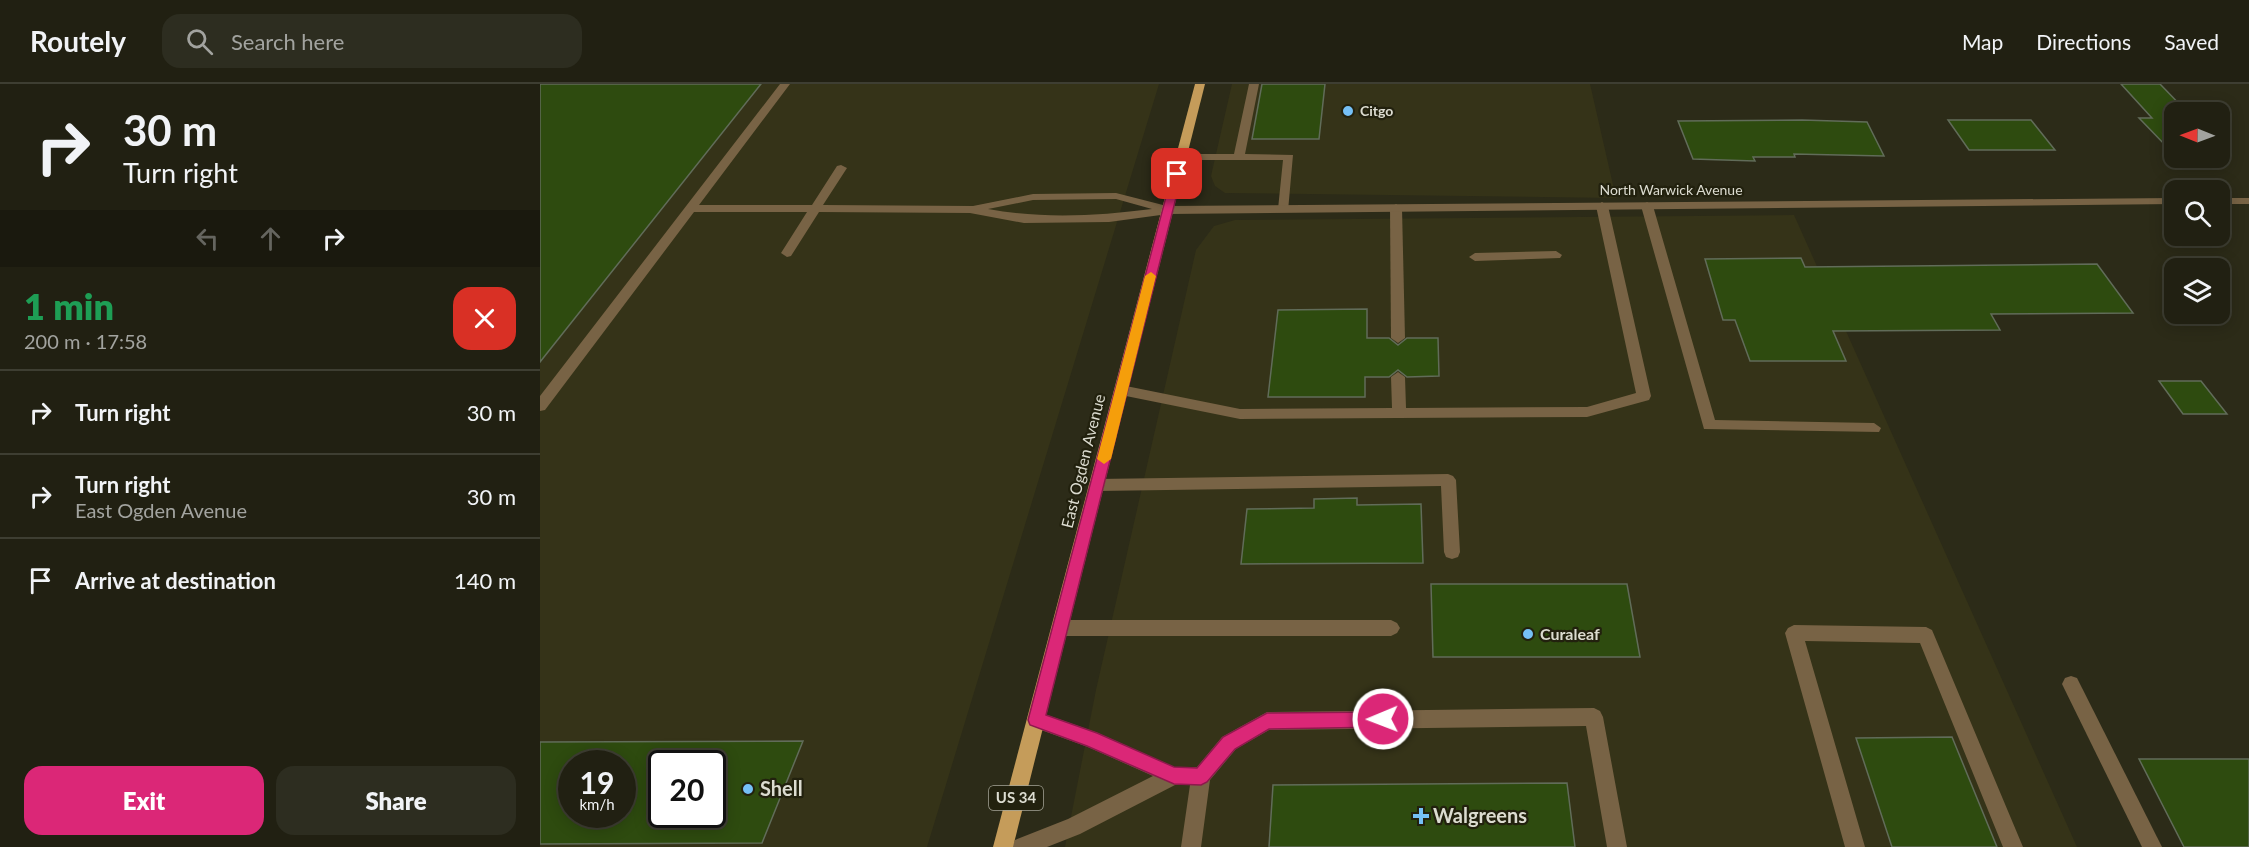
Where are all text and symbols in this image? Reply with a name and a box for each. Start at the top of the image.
search box [162,14,582,68]
text: Routely [30,24,126,58]
icon: search [183,25,216,58]
text: Search here [231,28,344,55]
text: Map [1962,29,2003,54]
text: Directions [2036,29,2131,54]
text: Saved [2164,29,2219,54]
place label: Citgo [1360,102,1393,119]
north arrow [2164,102,2230,168]
map controls [2164,102,2230,324]
marker: Citgo [1341,104,1355,118]
text: 30 m [123,105,217,155]
icon: right [24,108,102,186]
pin [1151,148,1202,199]
text: Turn right [123,156,238,189]
icon: arrive [1160,157,1193,190]
button: search [2164,180,2230,246]
street label: North Warwick Avenue [1599,181,1743,198]
icon: left [191,222,224,255]
icon: ahead [254,222,287,255]
icon: right [317,222,350,255]
button: layers [2164,258,2230,324]
text: 1 min [24,284,114,328]
button: close [453,287,516,350]
text: 200 m · 17:58 [24,329,147,353]
street label: East Ogden Avenue [1057,392,1108,530]
icon: right [24,396,57,429]
text: Turn right [75,399,170,426]
text: 30 m [467,399,516,426]
text: Turn right [75,471,170,498]
icon: right [24,480,57,513]
text: 30 m [467,483,516,510]
text: East Ogden Avenue [75,498,247,522]
icon: arrive [24,564,57,597]
text: Arrive at destination [75,567,276,594]
text: 140 m [454,567,516,594]
place label: Curaleaf [1540,624,1600,643]
marker: Curaleaf [1521,627,1535,641]
position arrow [1351,687,1415,751]
speed limit sign: 20 [648,750,726,828]
text: 19 [580,764,614,800]
button: Exit [24,766,264,835]
button: Share [276,766,516,835]
place label: Shell [760,776,803,800]
marker: Shell [741,782,755,796]
road number: US 34 [989,786,1043,810]
text: km/h [579,795,615,813]
place label: Walgreens [1433,803,1527,827]
marker: Walgreens [1414,809,1428,823]

